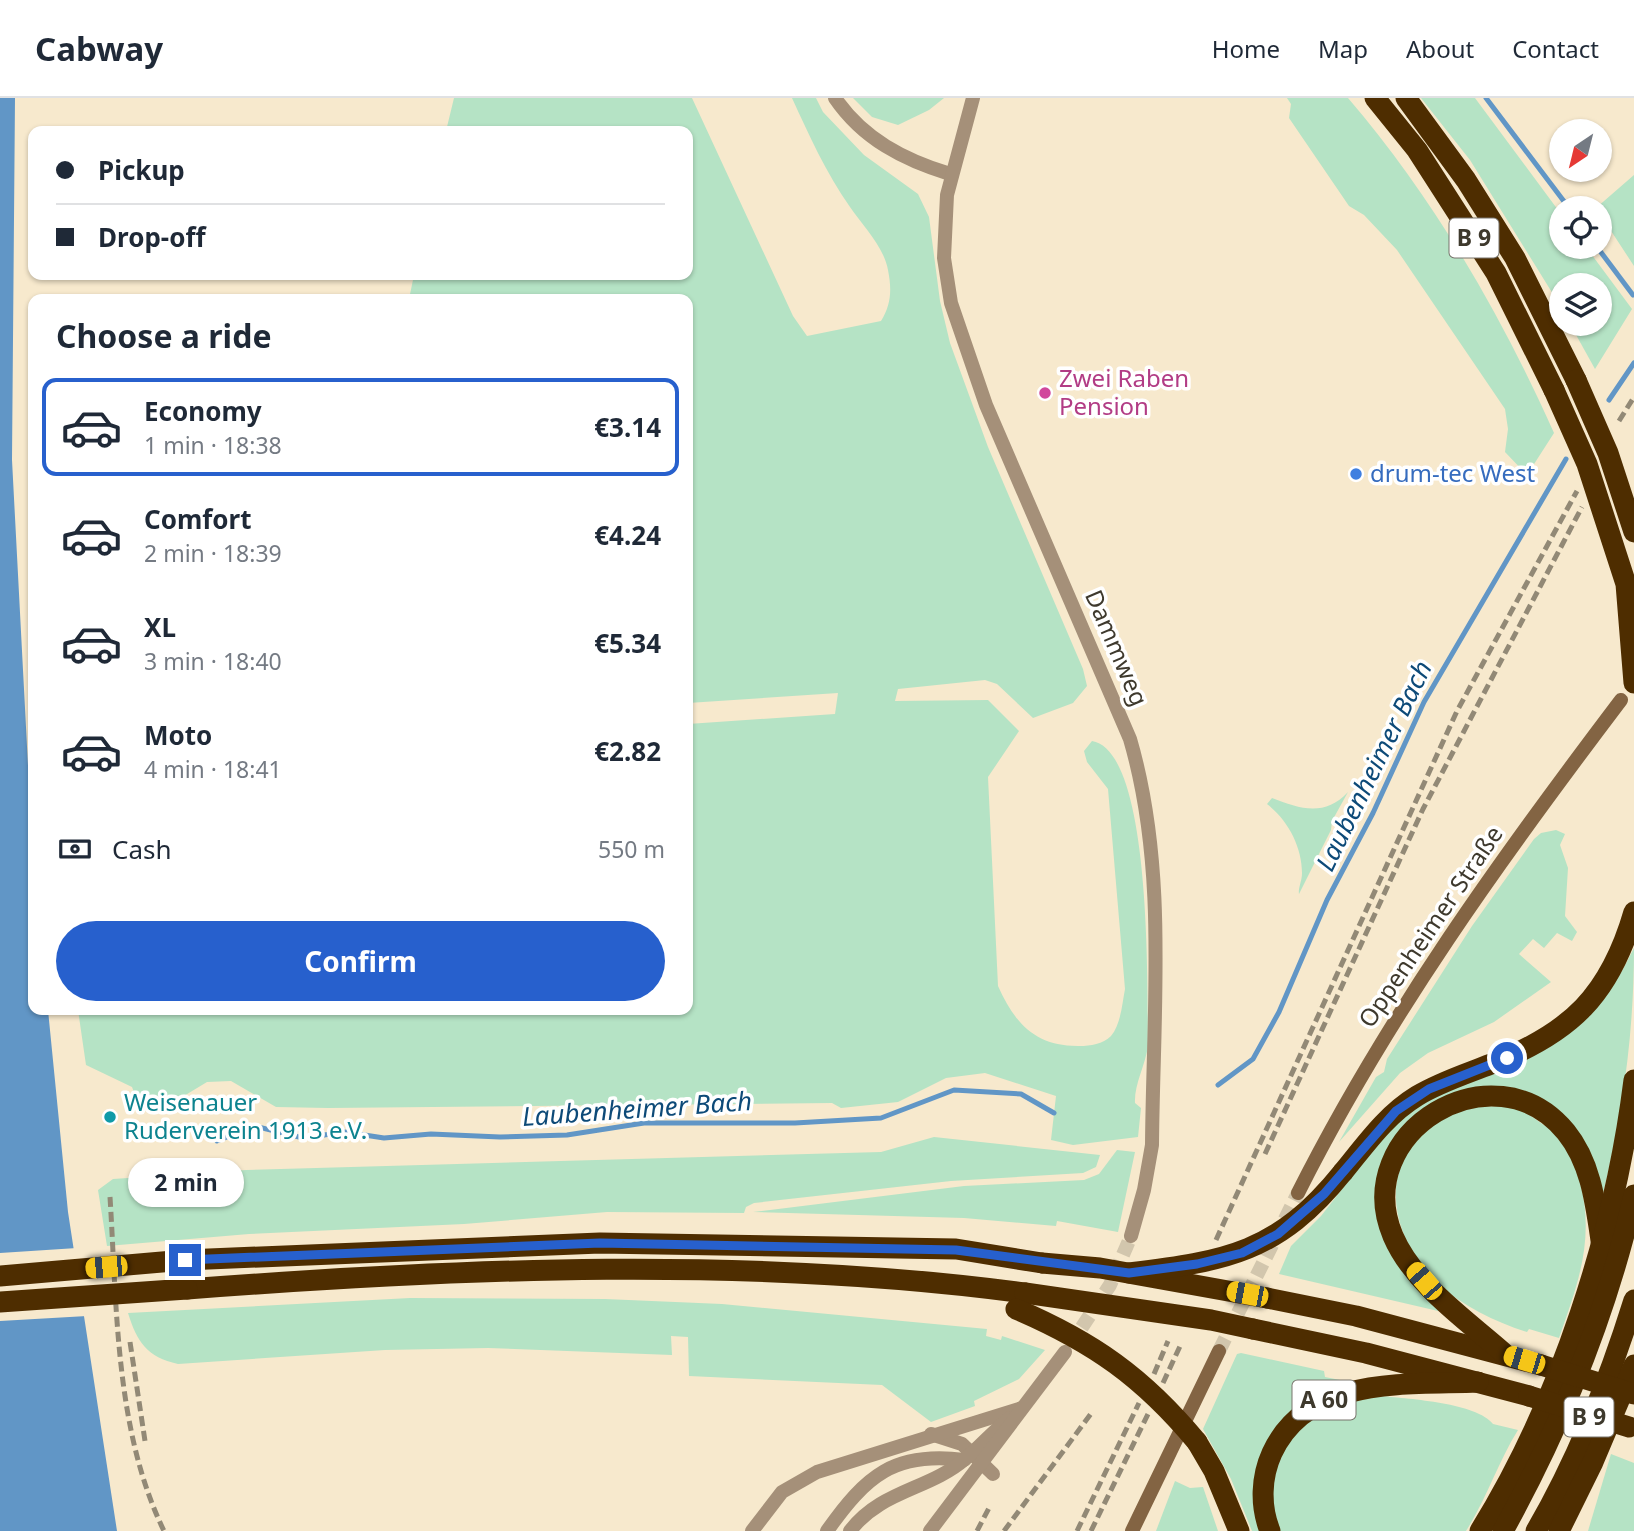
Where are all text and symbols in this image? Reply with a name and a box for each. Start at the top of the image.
text: Cabway [35,26,163,71]
text: Home [1212,32,1280,65]
text: Map [1318,32,1368,65]
text: About [1406,32,1474,65]
text: Contact [1512,32,1599,65]
north arrow [1549,119,1612,182]
map controls [1549,119,1612,336]
text: Pickup [98,152,185,188]
button: locate [1549,196,1612,259]
road number: B 9 [1450,218,1498,258]
text: Drop-off [98,219,205,255]
button: layers [1549,273,1612,336]
text: Choose a ride [56,314,272,357]
place label: Zwei Raben Pension [1059,361,1189,422]
marker: Zwei Raben Pension [1037,385,1053,401]
text: Economy [144,393,262,429]
icon: car [60,396,123,459]
text: €3.14 [594,409,661,445]
text: 1 min · 18:38 [144,429,282,461]
place label: drum-tec West [1370,456,1536,489]
marker: drum-tec West [1348,466,1364,482]
text: Comfort [144,501,252,537]
icon: car [60,504,123,567]
text: €4.24 [594,517,661,553]
text: 2 min · 18:39 [144,537,282,569]
street label: Dammweg [1078,584,1157,710]
text: XL [144,609,176,645]
icon: car [60,612,123,675]
text: €5.34 [594,625,661,661]
text: 3 min · 18:40 [144,645,282,677]
water label: Laubenheimer Bach [1306,654,1440,877]
text: Moto [144,717,212,753]
icon: car [60,720,123,783]
text: €2.82 [594,733,661,769]
text: 4 min · 18:41 [144,753,282,785]
street label: Oppenheimer Straße [1350,819,1510,1034]
icon: cash [56,830,94,868]
text: Cash [112,831,172,867]
text: 550 m [598,833,665,865]
button: Confirm [56,921,665,1001]
route start [1491,1042,1523,1074]
water label: Laubenheimer Bach [521,1082,753,1134]
place label: Weisenauer Ruderverein 1913 e.V. [124,1085,367,1146]
marker: Weisenauer Ruderverein 1913 e.V. [102,1109,118,1125]
callout: 2 min [127,1158,243,1208]
text: 2 min [154,1166,218,1198]
route end [169,1244,201,1276]
car [85,1255,128,1279]
car [1403,1258,1446,1304]
car [1225,1280,1270,1308]
car [1501,1344,1548,1376]
road number: A 60 [1292,1380,1356,1420]
road number: B 9 [1564,1398,1614,1436]

